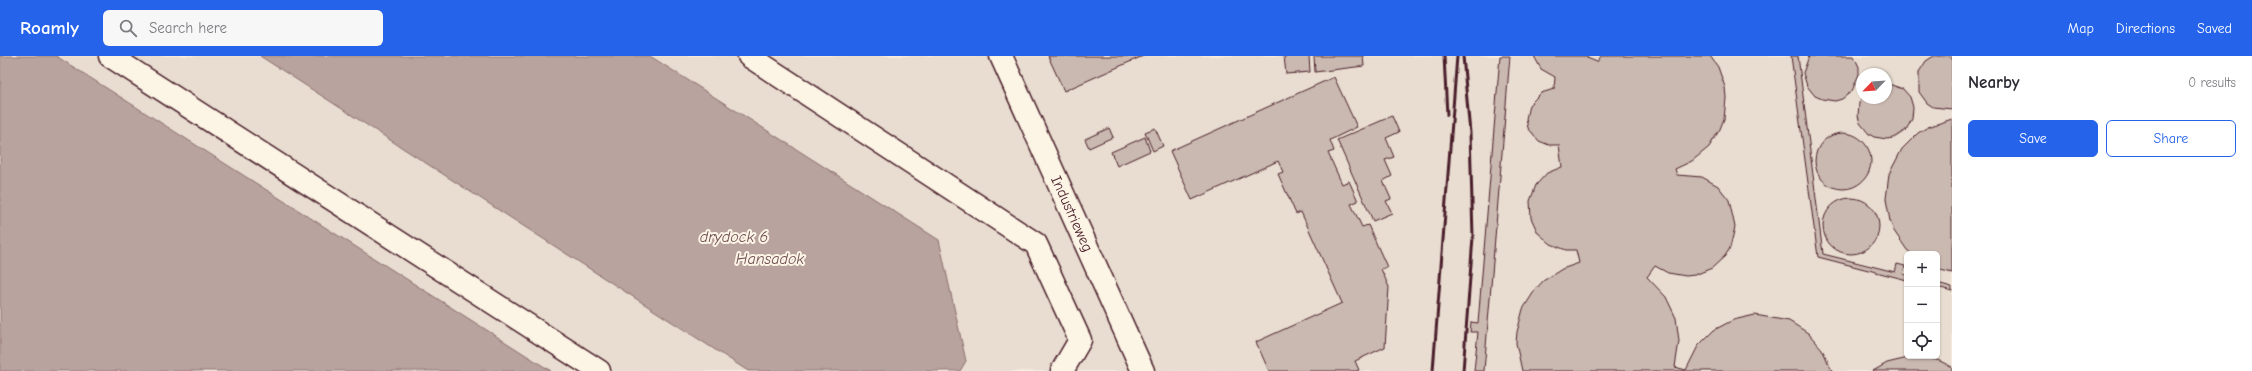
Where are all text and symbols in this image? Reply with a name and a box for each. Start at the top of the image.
search box [103,10,383,46]
text: Roamly [20,17,79,39]
icon: search [117,17,139,39]
text: Search here [149,19,227,37]
text: Map [2067,20,2094,37]
text: Directions [2116,20,2175,37]
text: Saved [2197,20,2232,37]
north arrow [1856,68,1892,104]
text: Nearby [1968,73,2019,92]
text: 0 results [2188,75,2236,90]
button: Save [1968,120,2098,157]
button: Share [2106,120,2236,157]
street label: Industrieweg [1047,173,1097,255]
water label: drydock 6 [700,228,768,246]
water label: Hansadok [736,250,804,268]
map controls [1904,251,1940,359]
button: + [1904,251,1940,287]
button: − [1904,287,1940,323]
button: locate [1904,323,1940,359]

